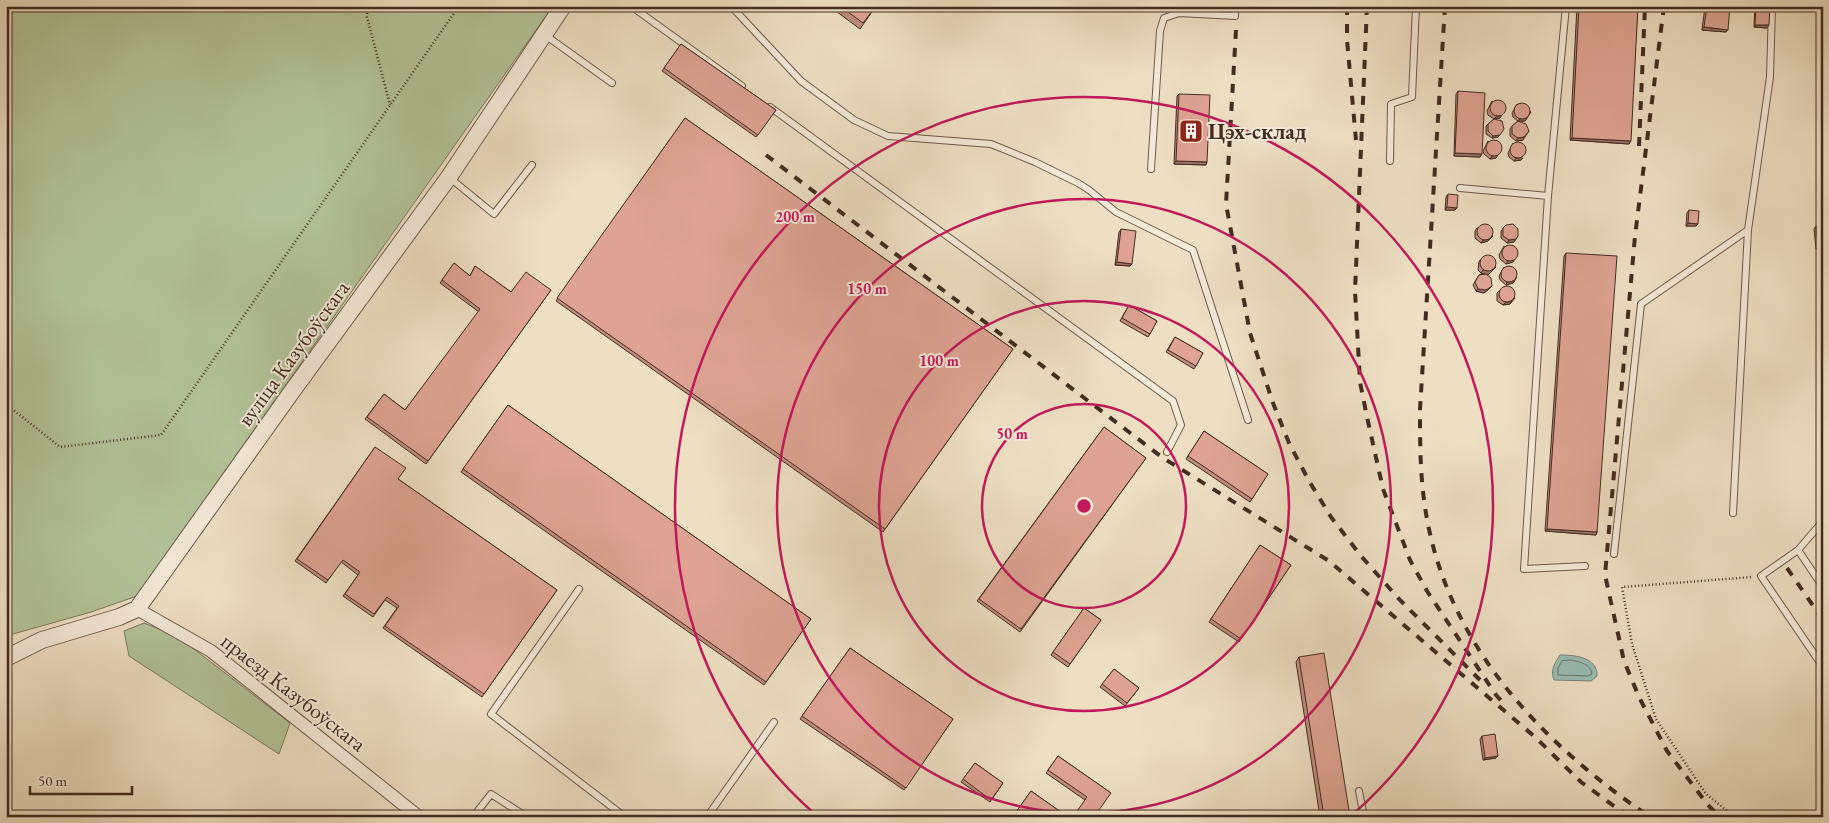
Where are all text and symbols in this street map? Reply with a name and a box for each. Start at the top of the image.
place label: Цэх-склад [1208,117,1307,146]
building icon: Цэх-склад [1178,118,1204,144]
text: 200 m [775,207,815,226]
street label: вуліца Казубоўскага [231,274,356,432]
text: 150 m [847,279,887,298]
text: 100 m [919,351,959,370]
text: 50 m [996,424,1028,443]
centre of rings [1075,497,1093,515]
street label: праезд Казубоўскага [215,627,372,758]
scale bar [30,763,132,795]
text: 50 m [38,771,67,790]

